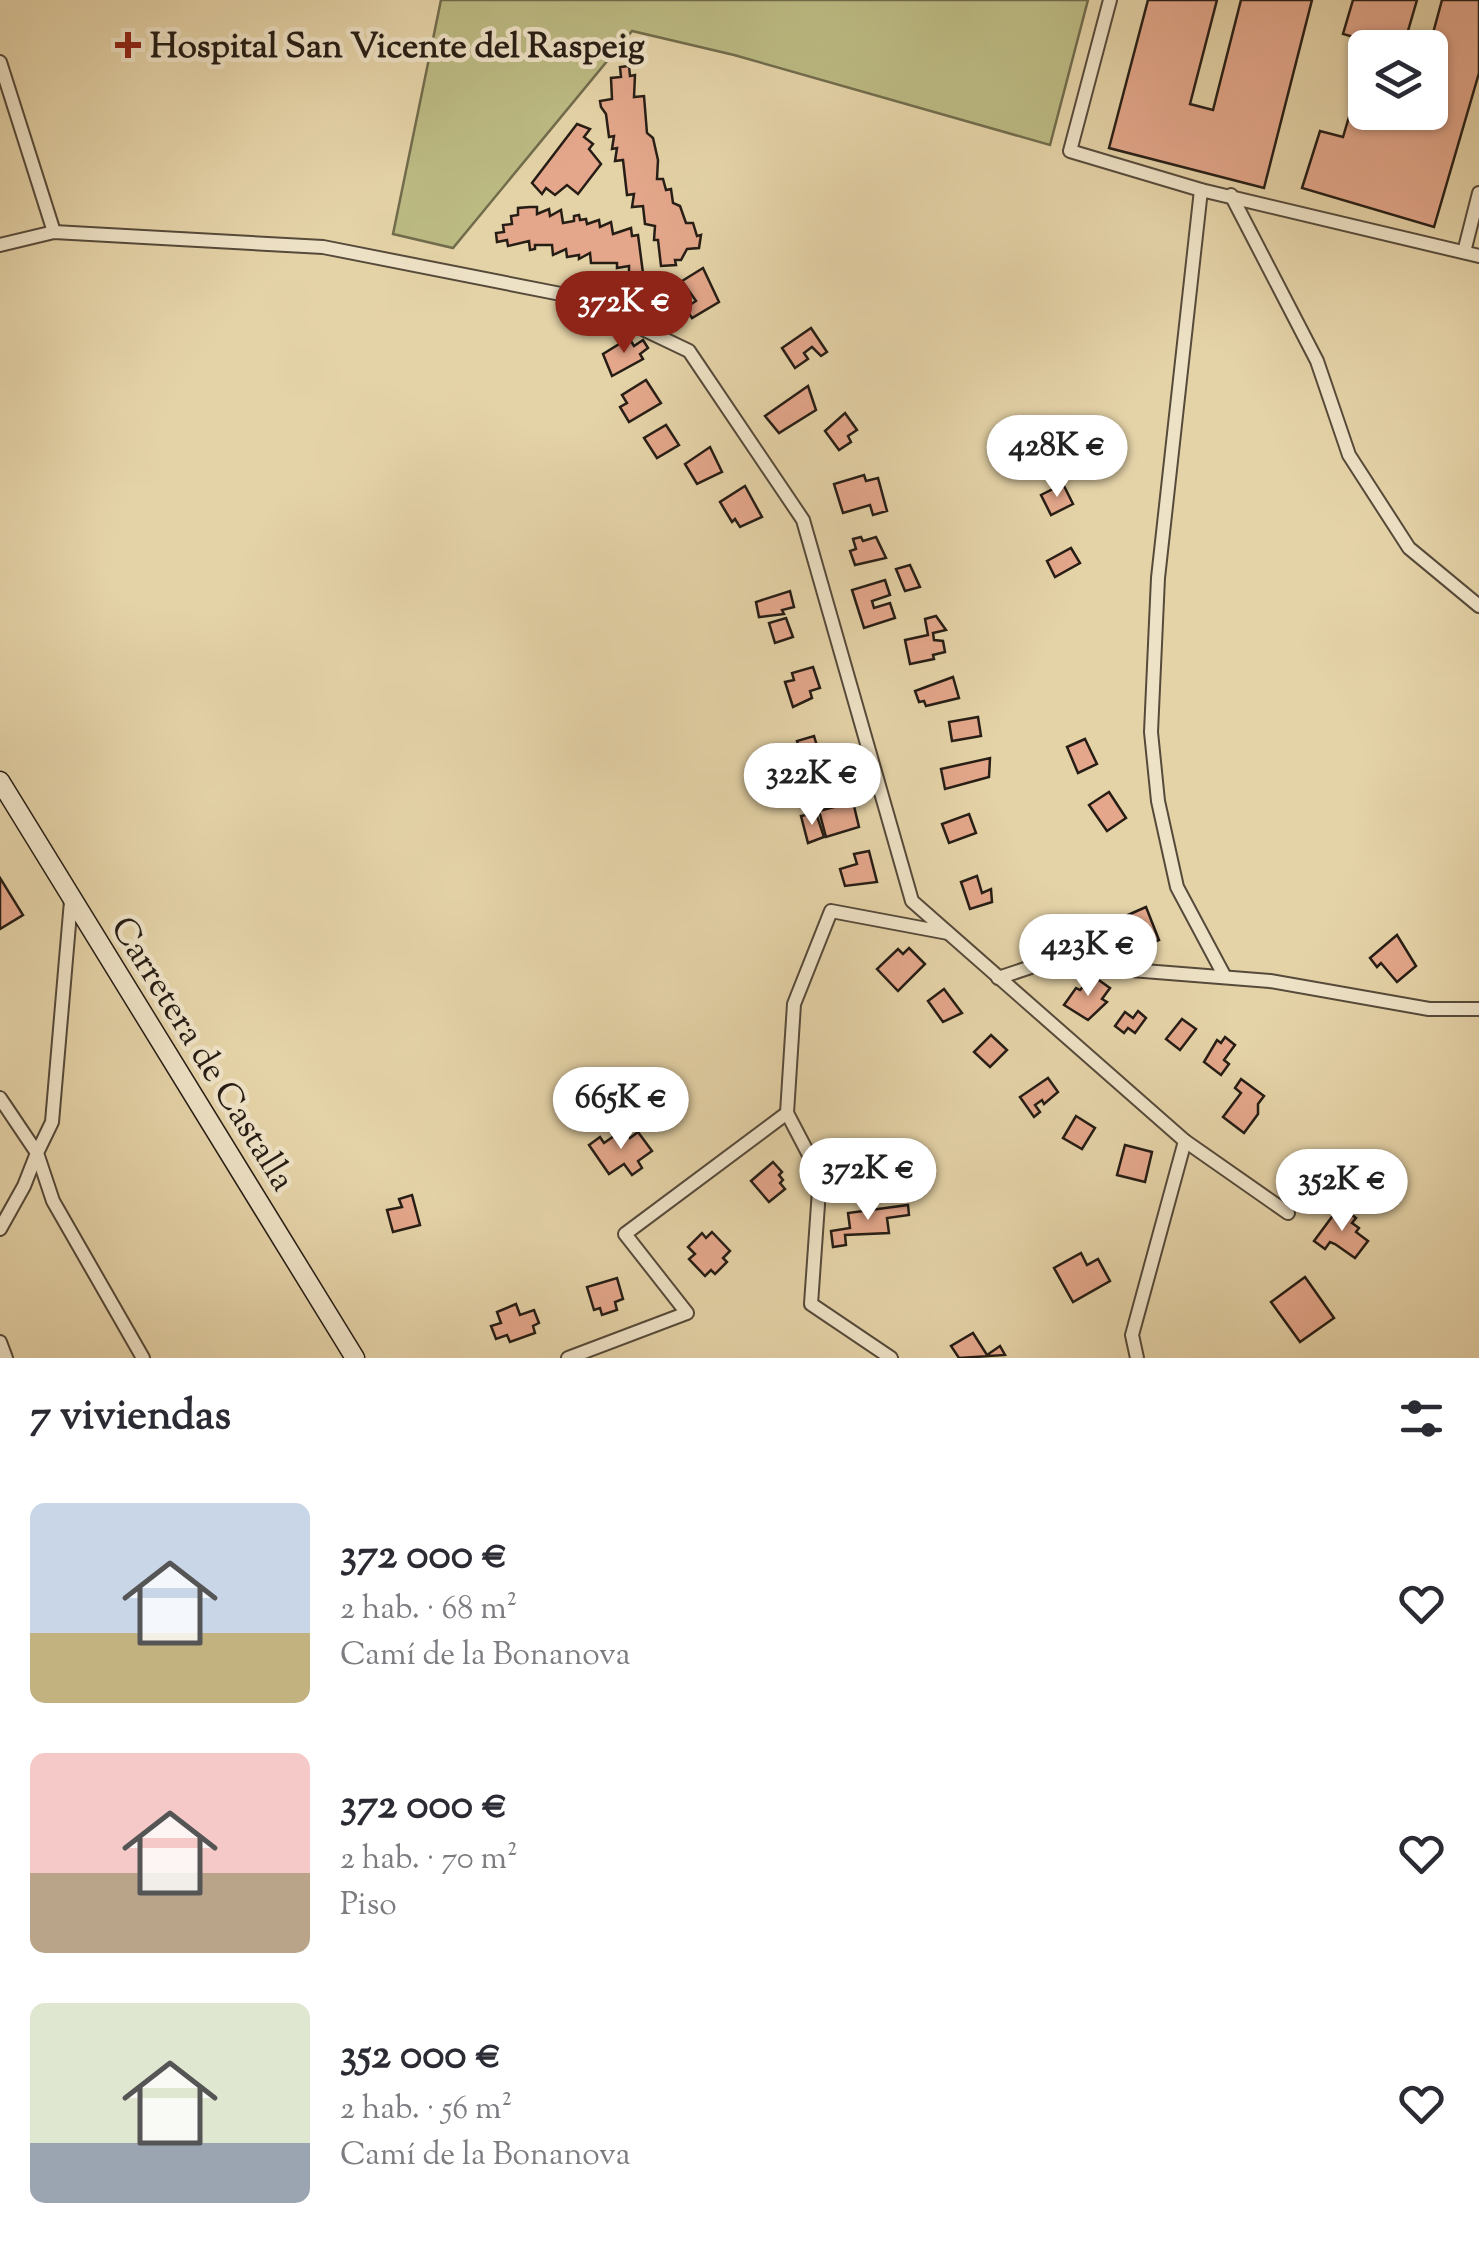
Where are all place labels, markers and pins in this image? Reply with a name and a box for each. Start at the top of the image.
place label: Hospital San Vicente del Raspeig [150,23,645,74]
marker: Hospital San Vicente del Raspeig [115,32,141,58]
pin: 372K € [543,271,705,356]
pin: 428K € [976,415,1138,500]
pin: 322K € [731,743,893,828]
pin: 423K € [1007,914,1169,999]
pin: 665K € [540,1067,702,1152]
pin: 372K € [787,1138,949,1223]
pin: 352K € [1261,1149,1423,1234]

